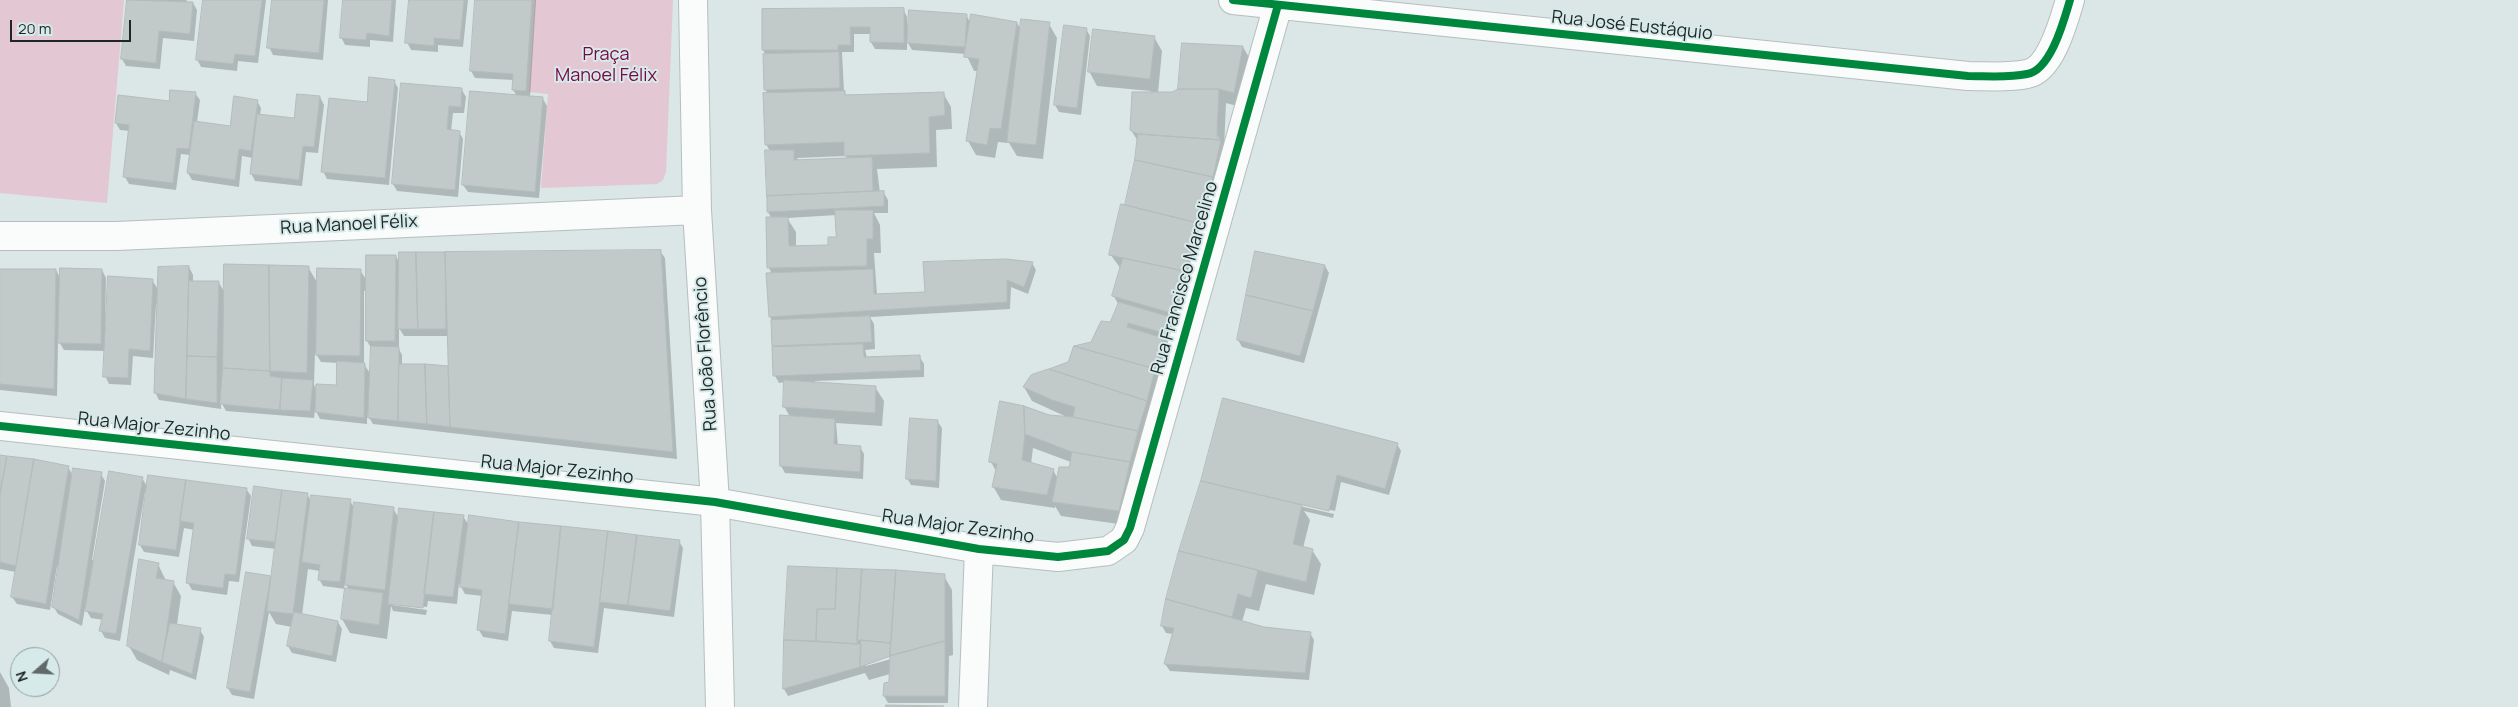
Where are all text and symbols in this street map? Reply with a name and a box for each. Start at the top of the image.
street label: Rua José Eustáquio [1550,7,1714,45]
scale bar [12,10,134,42]
text: 20 m [18,18,51,39]
park label: Praça Manoel Félix [555,44,657,86]
street label: Rua Francisco Marcelino [1147,179,1223,377]
street label: Rua Manoel Félix [280,211,418,239]
street label: Rua João Florêncio [690,276,722,432]
street label: Rua Major Zezinho [77,408,231,446]
street label: Rua Major Zezinho [480,451,634,489]
street label: Rua Major Zezinho [881,506,1035,548]
north arrow [10,647,60,697]
text: N [11,669,32,685]

